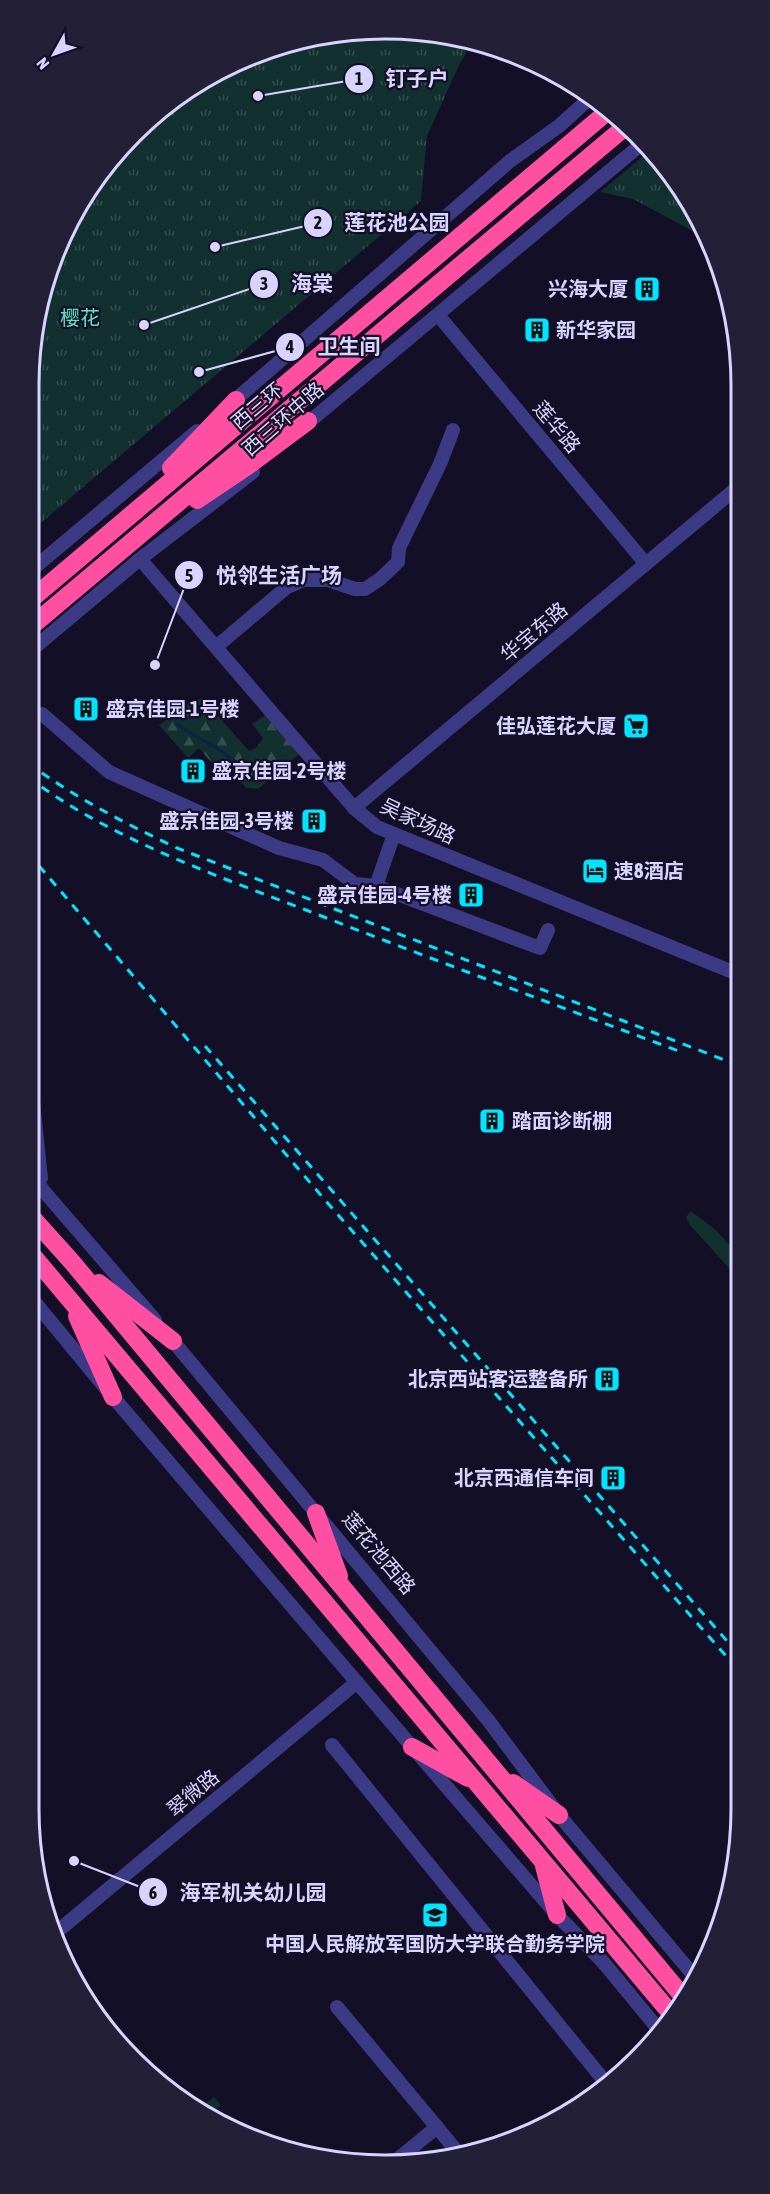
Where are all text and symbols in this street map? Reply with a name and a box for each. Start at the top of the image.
north arrow [24,24,84,84]
text: N [33,54,52,73]
callout: 钉子户 [344,59,461,98]
text: 钉子户 [386,66,449,90]
text: 1 [355,68,363,89]
callout: 莲花池公园 [303,203,462,242]
text: 莲花池公园 [345,210,450,234]
text: 2 [314,212,322,233]
callout: 海棠 [249,265,345,304]
text: 海棠 [291,271,333,295]
text: 3 [260,273,268,294]
building icon: 兴海大厦 [632,274,662,304]
place label: 兴海大厦 [548,277,628,300]
park label: 樱花 [60,306,100,329]
building icon: 新华家园 [522,315,552,345]
place label: 新华家园 [556,318,636,341]
callout: 卫生间 [275,327,392,366]
text: 卫生间 [318,334,381,358]
text: 4 [285,336,294,357]
street label: 西三环中路 [237,377,328,460]
street label: 西三环 [226,378,287,434]
street label: 莲华路 [529,396,585,457]
callout: 悦邻生活广场 [174,556,354,595]
text: 悦邻生活广场 [216,563,342,587]
text: 5 [185,565,193,586]
street label: 华宝东路 [496,597,572,666]
building icon: 盛京佳园-1号楼 [71,694,101,724]
place label: 盛京佳园-1号楼 [106,697,239,720]
supermarket icon: 佳弘莲花大厦 [621,711,651,741]
place label: 佳弘莲花大厦 [496,714,616,737]
building icon: 盛京佳园-2号楼 [178,756,208,786]
place label: 盛京佳园-2号楼 [212,759,346,782]
street label: 吴家场路 [377,793,459,848]
building icon: 盛京佳园-3号楼 [299,806,329,836]
place label: 盛京佳园-3号楼 [160,809,294,832]
hotel icon: 速8酒店 [580,856,610,886]
place label: 速8酒店 [614,859,683,882]
building icon: 盛京佳园-4号楼 [456,880,486,910]
place label: 盛京佳园-4号楼 [318,883,452,906]
building icon: 踏面诊断棚 [477,1106,507,1136]
place label: 踏面诊断棚 [512,1109,612,1132]
building icon: 北京西站客运整备所 [592,1364,622,1394]
place label: 北京西站客运整备所 [408,1367,588,1390]
building icon: 北京西通信车间 [598,1463,628,1493]
place label: 北京西通信车间 [454,1466,594,1489]
street label: 莲花池西路 [338,1507,420,1598]
street label: 翠微路 [162,1765,223,1821]
callout: 海军机关幼儿园 [138,1873,339,1912]
text: 海军机关幼儿园 [180,1880,327,1904]
text: 6 [149,1882,157,1903]
school or university icon: 中国人民解放军国防大学联合勤务学院 [420,1900,450,1930]
place label: 中国人民解放军国防大学联合勤务学院 [265,1932,605,1955]

